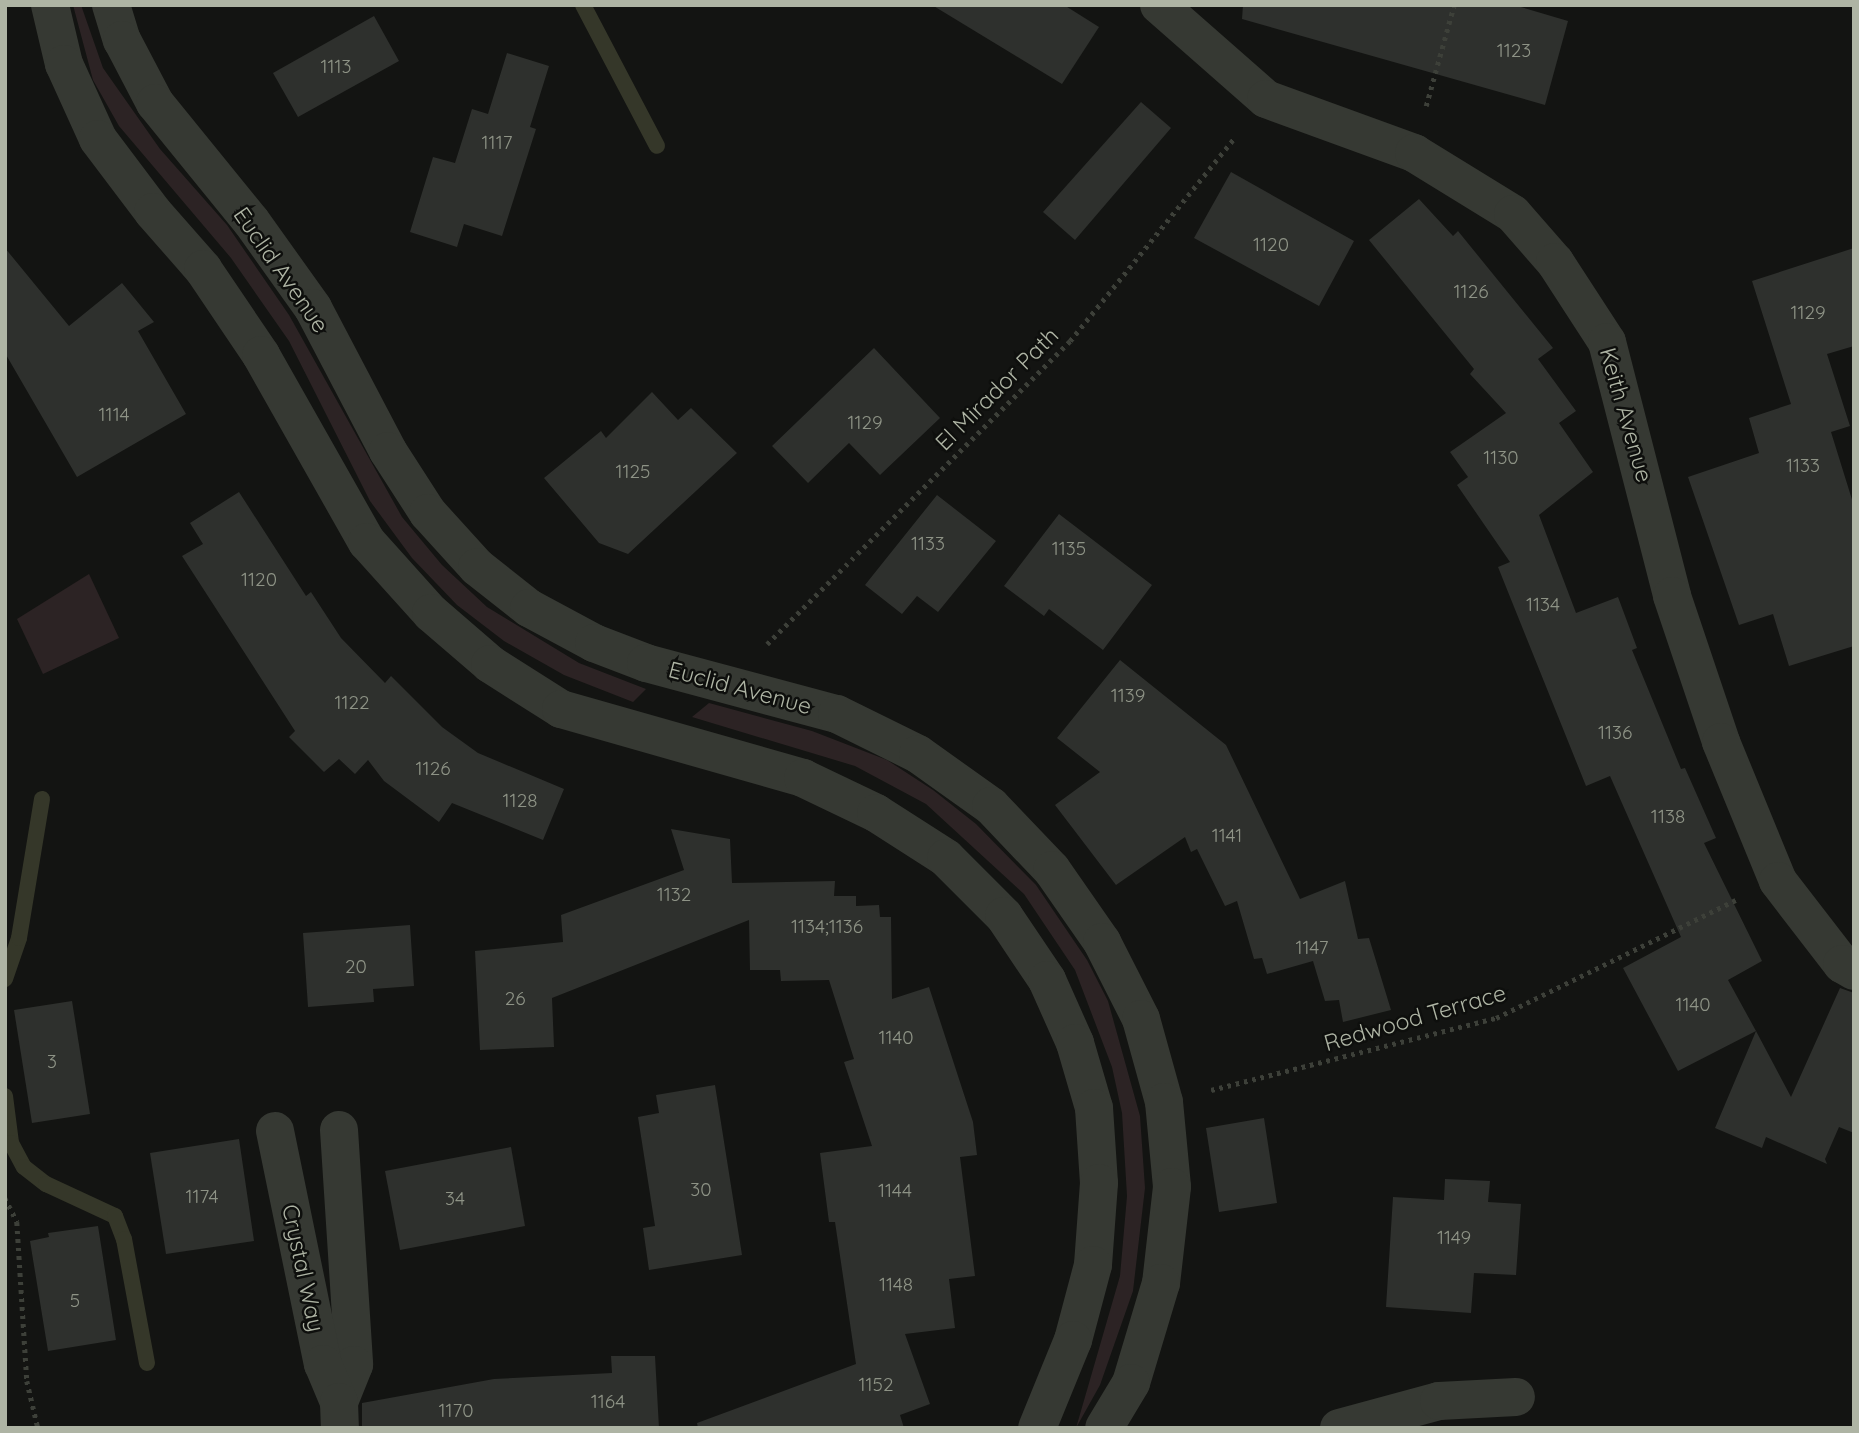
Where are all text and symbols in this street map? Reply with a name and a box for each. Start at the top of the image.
house number: 1123 [1497,40,1531,62]
house number: 1113 [320,56,352,78]
house number: 1117 [482,132,512,154]
street label: Euclid Avenue [228,202,334,338]
house number: 1120 [1253,234,1289,256]
house number: 1126 [1454,281,1488,303]
house number: 1129 [1790,302,1826,324]
street label: El Mirador Path [930,322,1064,456]
street label: Keith Avenue [1594,345,1658,485]
house number: 1114 [99,404,129,426]
house number: 1129 [847,412,883,434]
house number: 1130 [1483,447,1519,469]
house number: 1133 [1786,455,1820,477]
house number: 1125 [616,461,650,483]
house number: 1133 [911,533,945,555]
house number: 1135 [1052,538,1086,560]
house number: 1120 [241,569,277,591]
house number: 1134 [1526,594,1560,616]
street label: Euclid Avenue [665,656,815,720]
house number: 1139 [1111,685,1145,707]
house number: 1122 [334,692,370,714]
house number: 1136 [1598,722,1632,744]
house number: 1126 [416,758,450,780]
house number: 1128 [503,790,537,812]
house number: 1138 [1651,806,1685,828]
house number: 1141 [1212,825,1242,847]
house number: 1132 [657,884,691,906]
house number: 1134;1136 [791,916,863,938]
house number: 1147 [1296,937,1328,959]
house number: 20 [345,956,367,978]
street label: Redwood Terrace [1321,979,1509,1057]
house number: 26 [505,988,525,1010]
house number: 1140 [1675,994,1711,1016]
house number: 1140 [878,1027,914,1049]
house number: 3 [47,1051,57,1073]
house number: 30 [690,1179,712,1201]
house number: 1144 [878,1180,912,1202]
house number: 1174 [185,1186,219,1208]
house number: 34 [445,1188,465,1210]
street label: Crystal Way [276,1202,330,1334]
house number: 1149 [1437,1227,1471,1249]
house number: 1148 [879,1274,913,1296]
house number: 5 [70,1290,80,1312]
house number: 1152 [859,1374,893,1396]
house number: 1164 [591,1391,625,1413]
house number: 1170 [438,1400,474,1422]

